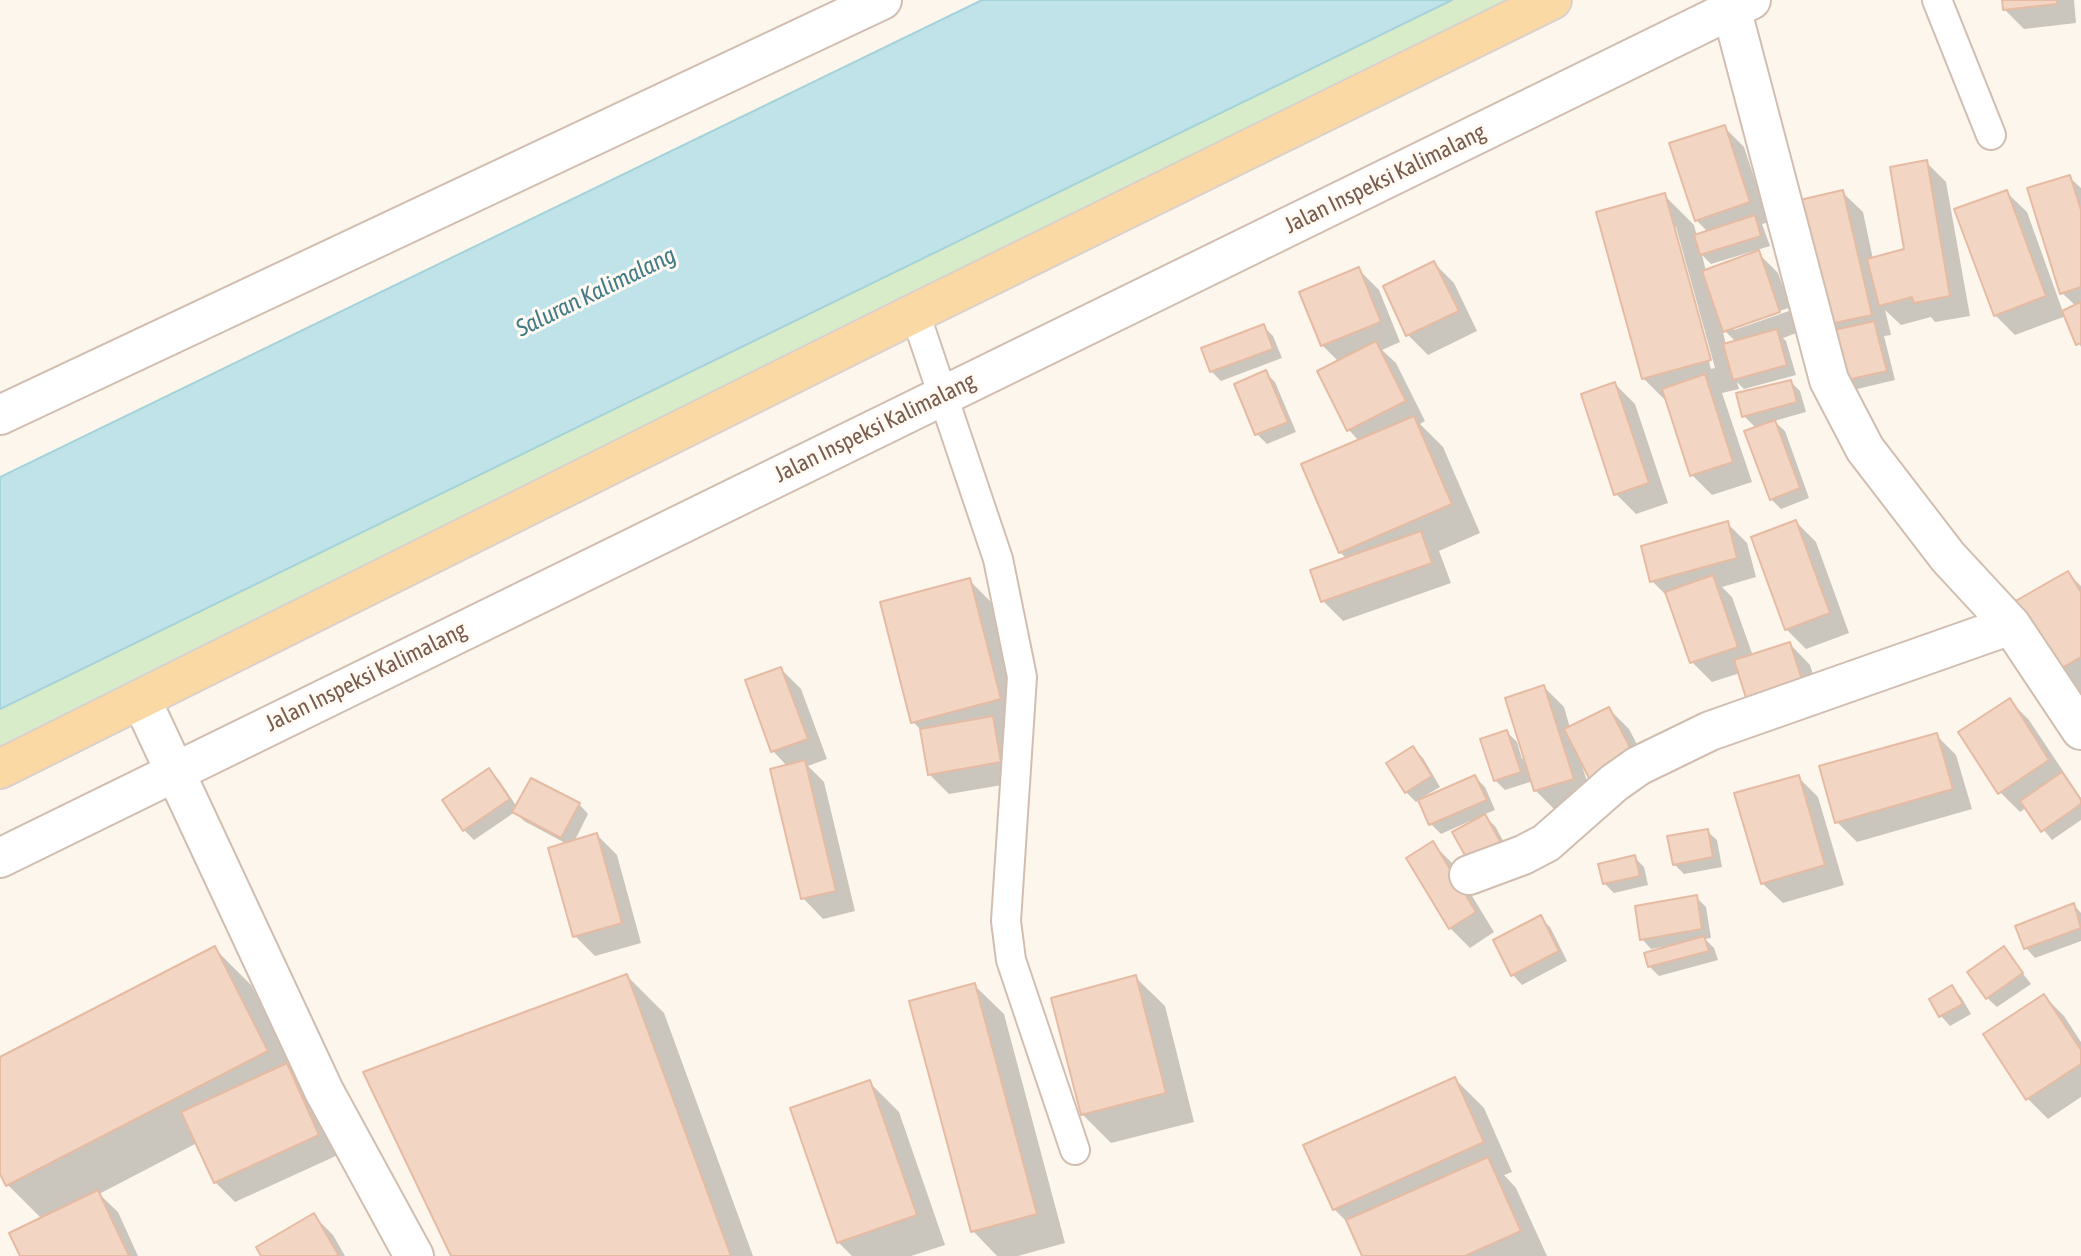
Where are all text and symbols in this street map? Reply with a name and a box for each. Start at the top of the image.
street label: Jalan Inspeksi Kalimalang [1280,118,1490,240]
water label: Saluran Kalimalang [511,241,681,343]
street label: Jalan Inspeksi Kalimalang [770,367,980,489]
street label: Jalan Inspeksi Kalimalang [261,616,471,738]

